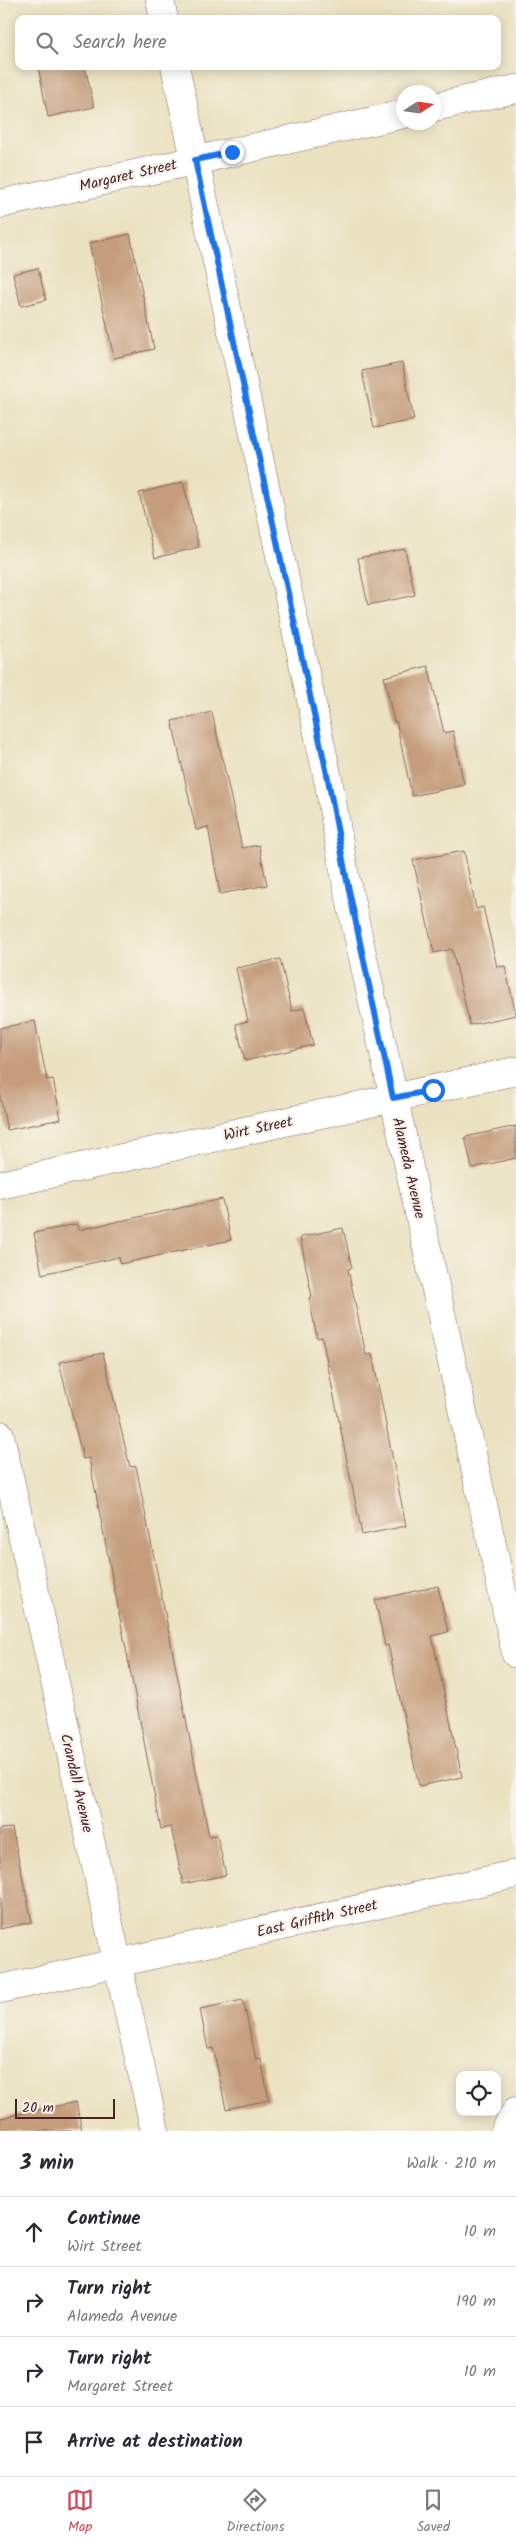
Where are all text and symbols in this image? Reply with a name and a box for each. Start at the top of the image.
search box [15,15,501,70]
text: Search here [73,28,167,58]
icon: search [33,29,61,57]
north arrow [396,85,441,130]
route end [221,141,244,164]
street label: Margaret Street [77,153,180,199]
route start [422,1079,445,1102]
street label: Wirt Street [221,1110,295,1148]
street label: Alameda Avenue [385,1115,431,1221]
street label: Crandall Avenue [53,1731,99,1835]
street label: East Griffith Street [255,1893,380,1945]
map controls [456,2071,501,2116]
button: locate [456,2071,501,2116]
scale bar [15,2096,115,2119]
text: 20 m [22,2097,54,2119]
text: 3 min [20,2147,74,2180]
text: Walk · 210 m [406,2151,496,2176]
text: Continue [67,2204,140,2234]
icon: ahead [20,2218,48,2246]
text: 10 m [464,2219,496,2244]
text: Wirt Street [67,2234,142,2259]
text: Turn right [67,2274,152,2304]
icon: right [20,2288,48,2316]
text: 190 m [456,2289,496,2314]
text: Alameda Avenue [67,2304,177,2329]
text: Turn right [67,2344,152,2374]
icon: right [20,2358,48,2386]
text: 10 m [464,2359,496,2384]
text: Margaret Street [67,2374,173,2399]
text: Arrive at destination [67,2427,243,2457]
icon: arrive [20,2428,48,2456]
tab: Map [66,2486,94,2538]
tab: Directions [226,2486,284,2538]
tab: Saved [417,2486,450,2538]

